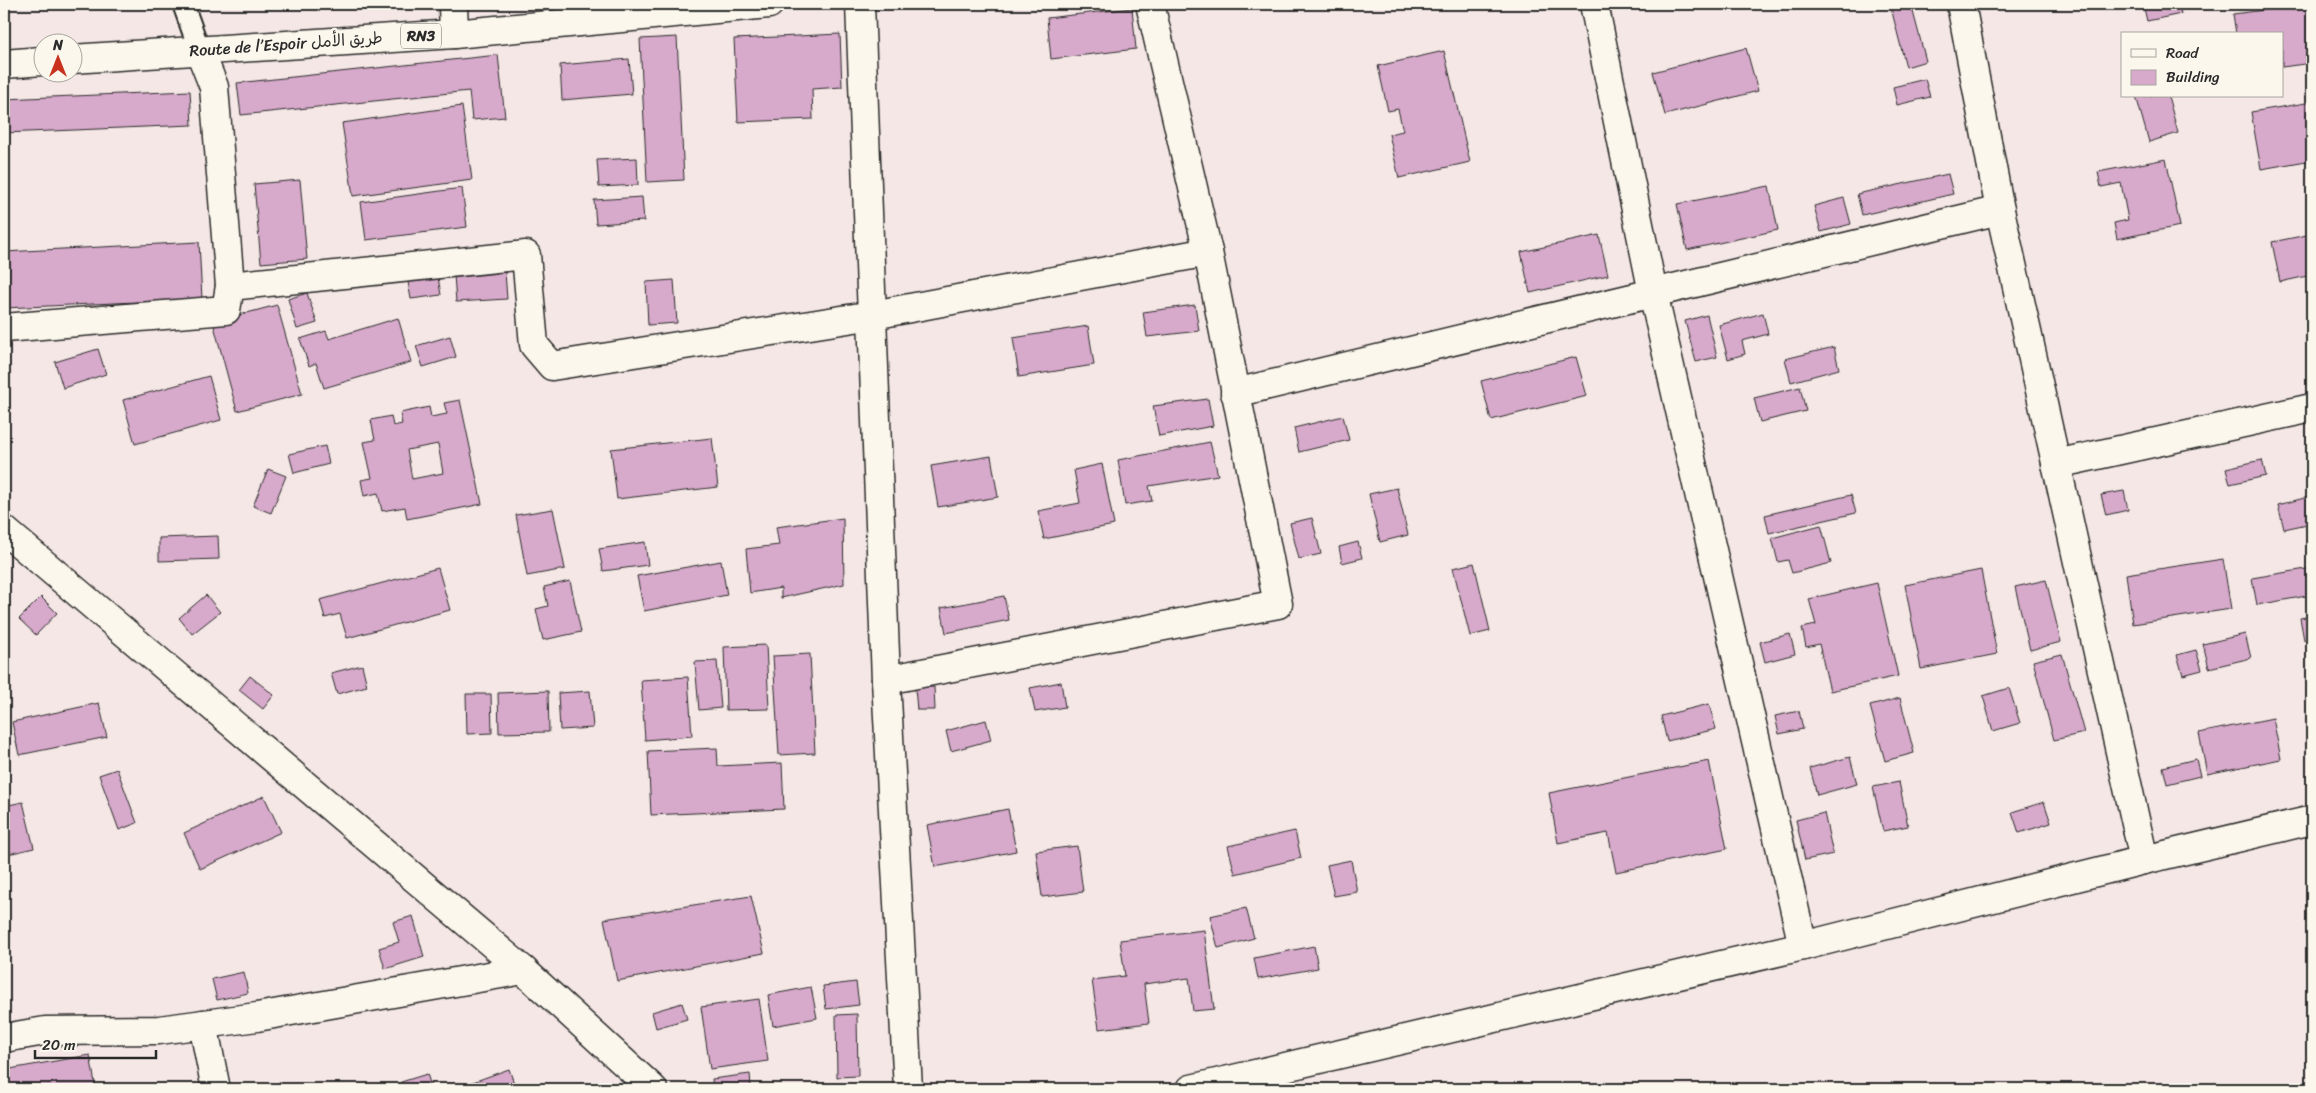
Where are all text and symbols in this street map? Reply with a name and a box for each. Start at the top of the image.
street label: Route de l’Espoir طريق الأمل [188,23,384,65]
road number: RN3 [401,24,441,48]
north arrow [32,32,82,82]
legend [2121,32,2284,98]
text: N [52,33,63,58]
text: Road [2166,40,2199,66]
text: Building [2166,64,2220,90]
scale bar [35,1028,156,1060]
text: 20 m [42,1032,76,1058]

